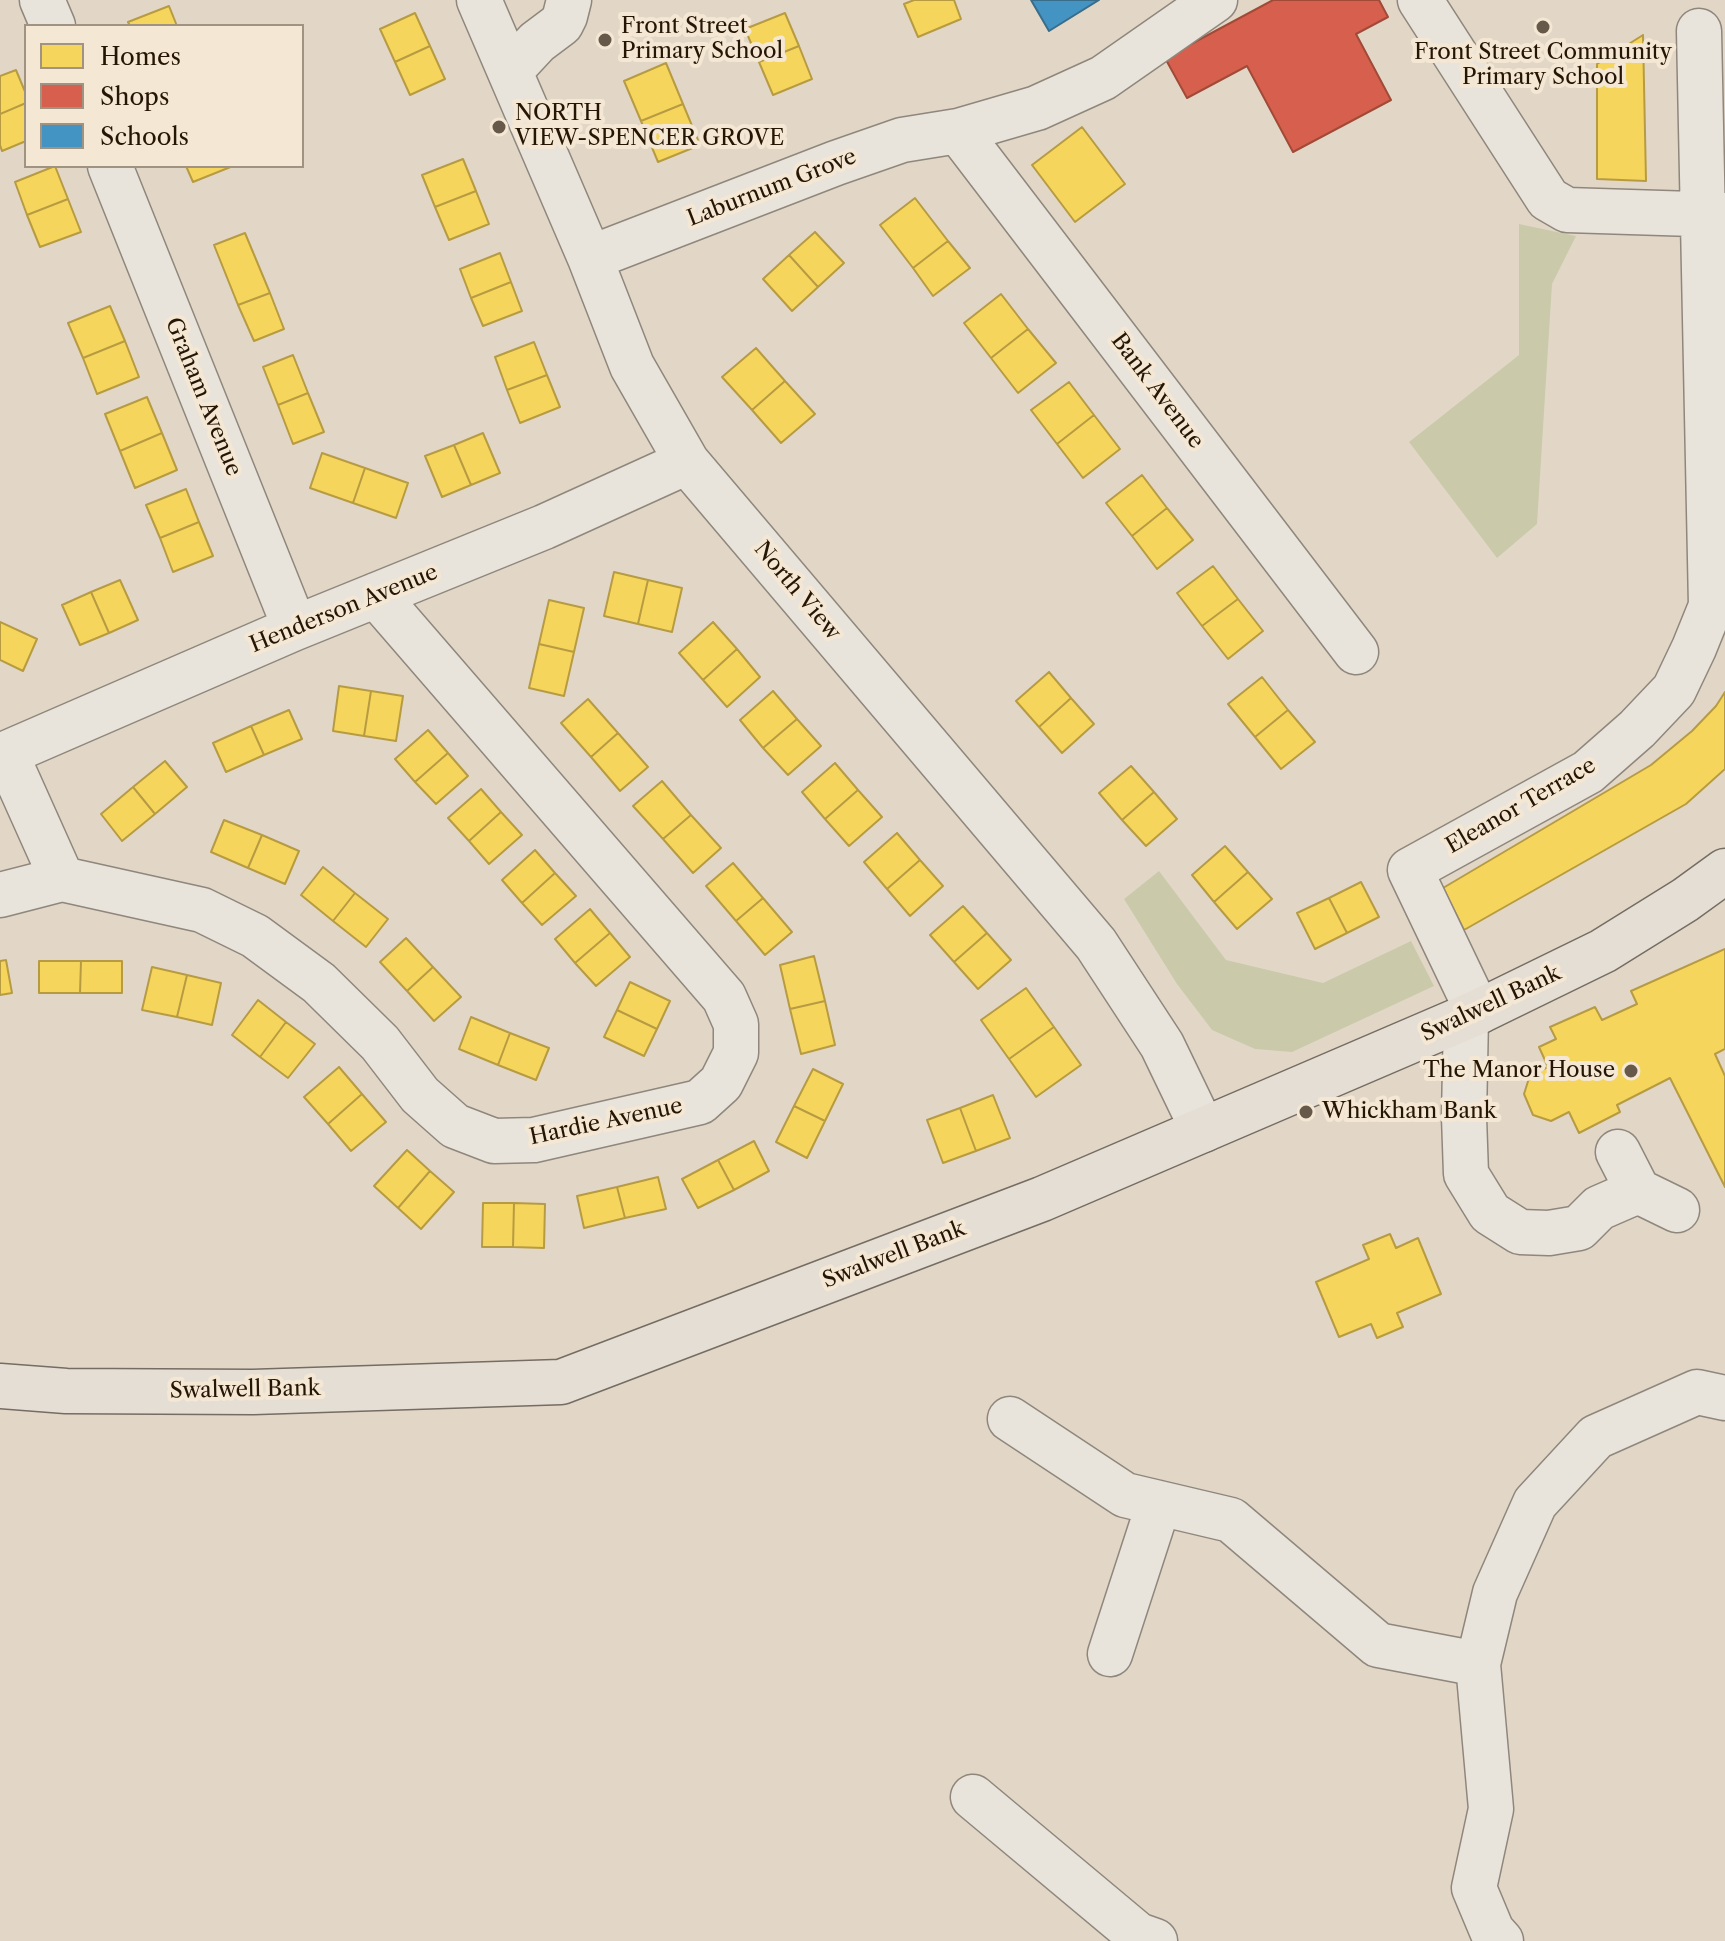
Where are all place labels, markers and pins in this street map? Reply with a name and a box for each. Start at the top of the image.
place label: Front Street Primary School [621,14,783,66]
marker: Front Street Community Primary School [1534,18,1552,36]
marker: Front Street Primary School [596,31,614,49]
place label: Front Street Community Primary School [1414,40,1672,92]
place label: NORTH VIEW-SPENCER GROVE [515,101,784,152]
marker: NORTH VIEW-SPENCER GROVE [490,118,508,136]
place label: The Manor House [1423,1058,1615,1084]
marker: The Manor House [1622,1062,1640,1080]
place label: Whickham Bank [1322,1099,1497,1125]
marker: Whickham Bank [1297,1103,1315,1121]

